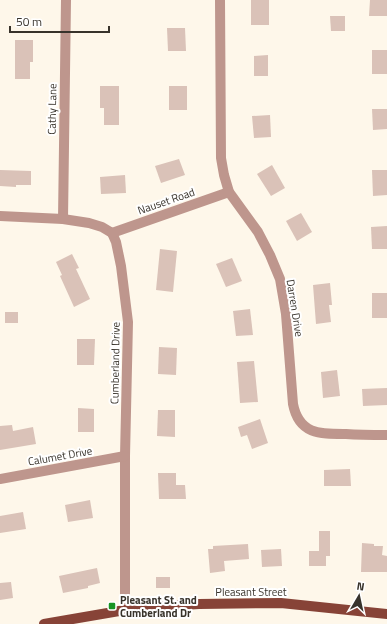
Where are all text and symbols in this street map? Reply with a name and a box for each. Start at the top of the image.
scale bar [10,8,109,34]
text: 50 m [16,12,42,31]
street label: Cathy Lane [44,83,60,135]
street label: Nauset Road [135,184,197,218]
street label: Darren Drive [283,278,308,338]
street label: Cumberland Drive [106,321,124,404]
street label: Calumet Drive [27,442,94,470]
north arrow [339,576,379,616]
text: N [356,578,366,595]
street label: Pleasant Street [215,584,287,600]
place label: Pleasant St. and Cumberland Dr [120,592,197,621]
marker: Pleasant St. and Cumberland Dr [107,601,117,611]

